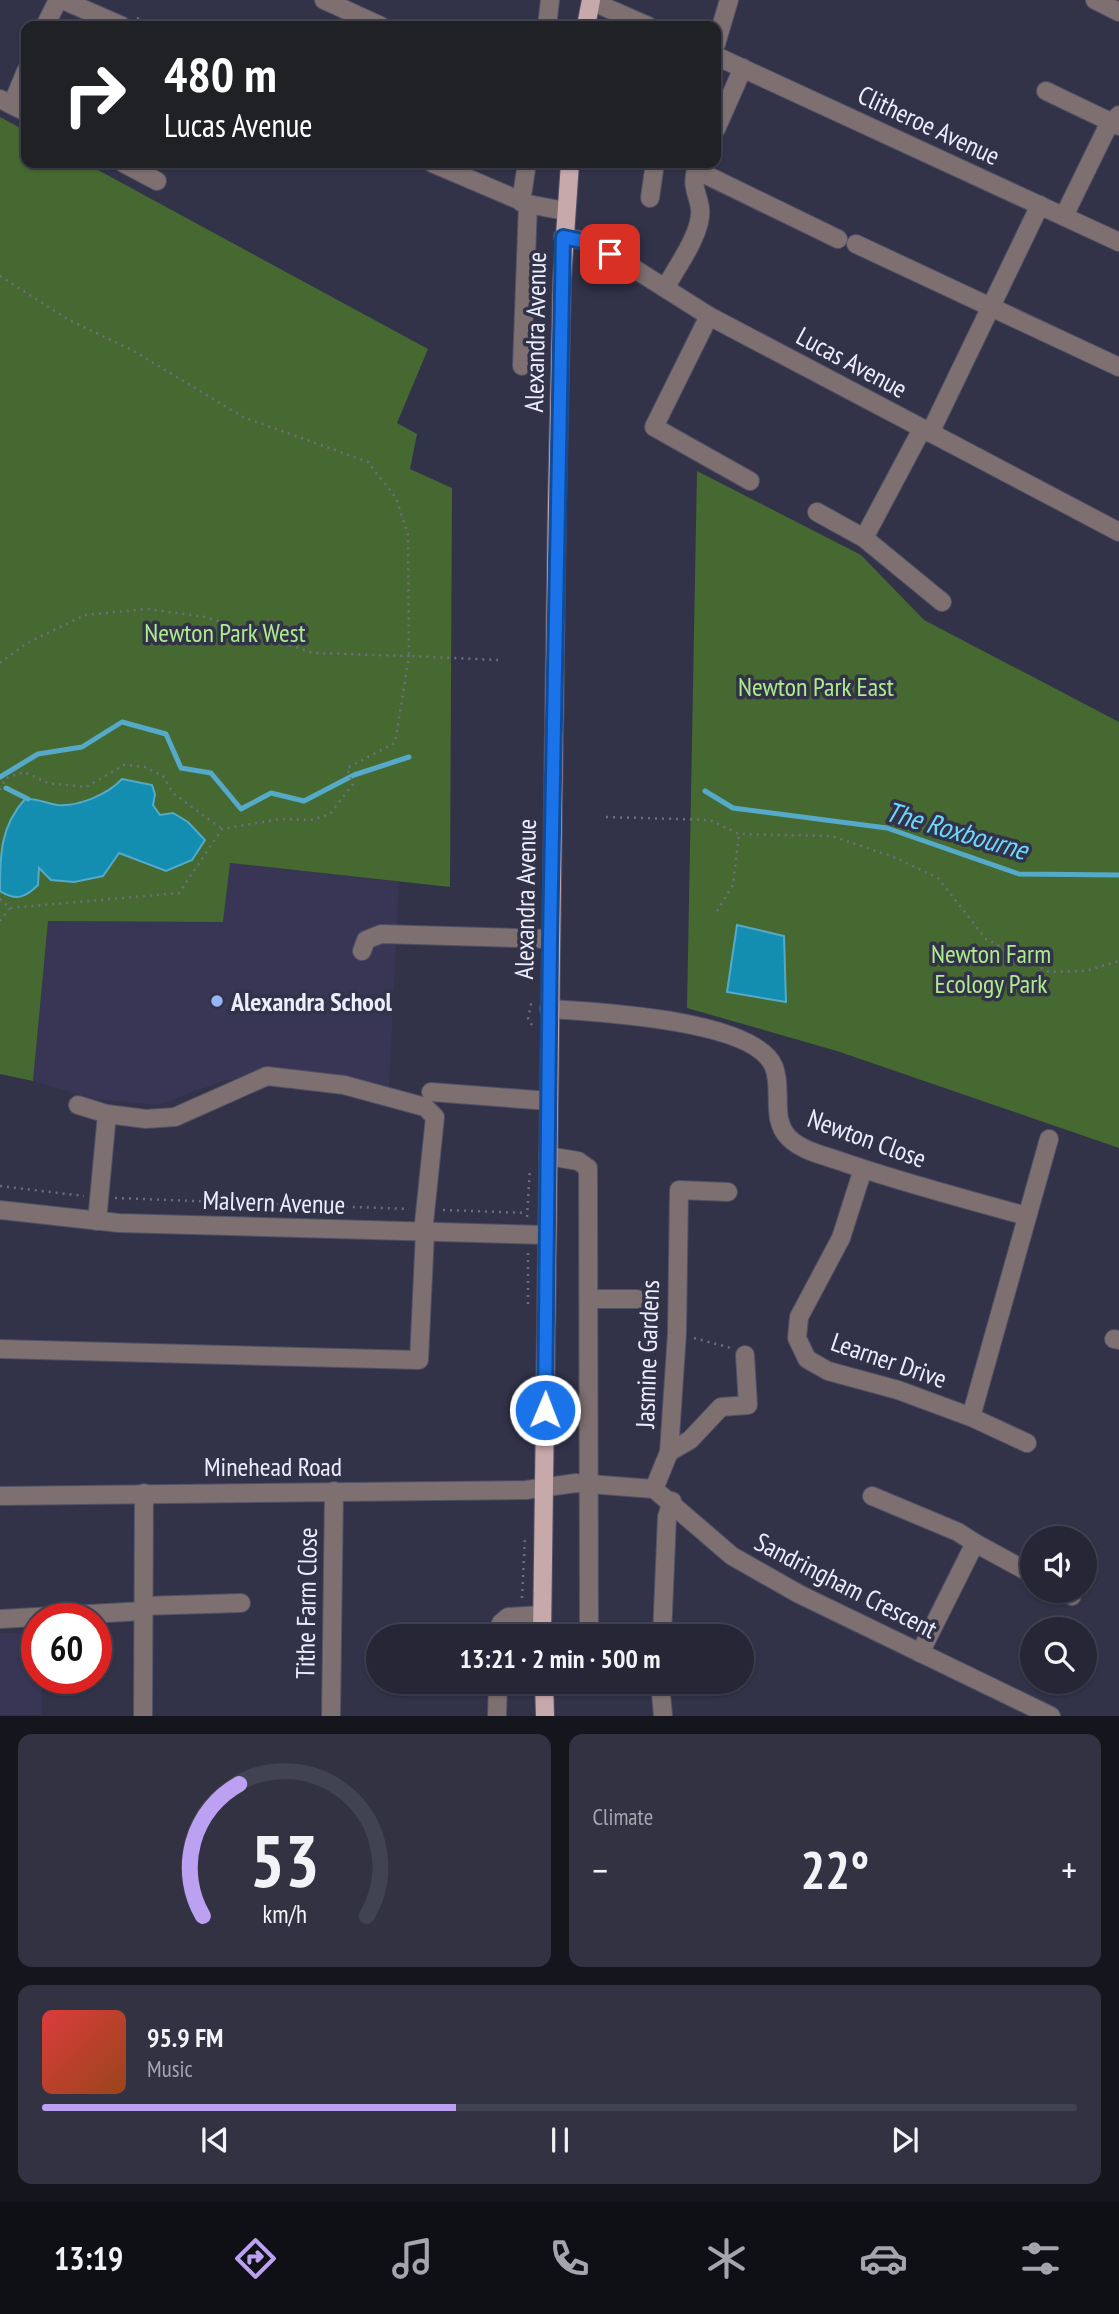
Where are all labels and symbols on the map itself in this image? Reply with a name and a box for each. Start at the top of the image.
street label: Clitheroe Avenue [853,78,1005,172]
pin [580,224,640,284]
street label: Alexandra Avenue [517,251,553,413]
street label: Lucas Avenue [791,319,913,405]
park label: Newton Park West [144,616,306,649]
park label: Newton Park East [738,670,894,703]
water label: The Roxbourne [882,792,1034,869]
street label: Alexandra Avenue [507,818,543,980]
park label: Newton Farm Ecology Park [931,937,1051,1000]
place label: Alexandra School [230,985,392,1018]
marker: Alexandra School [209,993,225,1009]
street label: Newton Close [803,1101,931,1175]
street label: Malvern Avenue [202,1183,346,1221]
street label: Jasmine Gardens [628,1279,666,1430]
street label: Learner Drive [827,1325,951,1395]
position arrow [508,1373,582,1447]
street label: Minehead Road [204,1450,342,1483]
street label: Sandringham Crescent [749,1525,943,1645]
street label: Tithe Farm Close [288,1527,324,1679]
speed limit sign: 60 [21,1603,112,1694]

